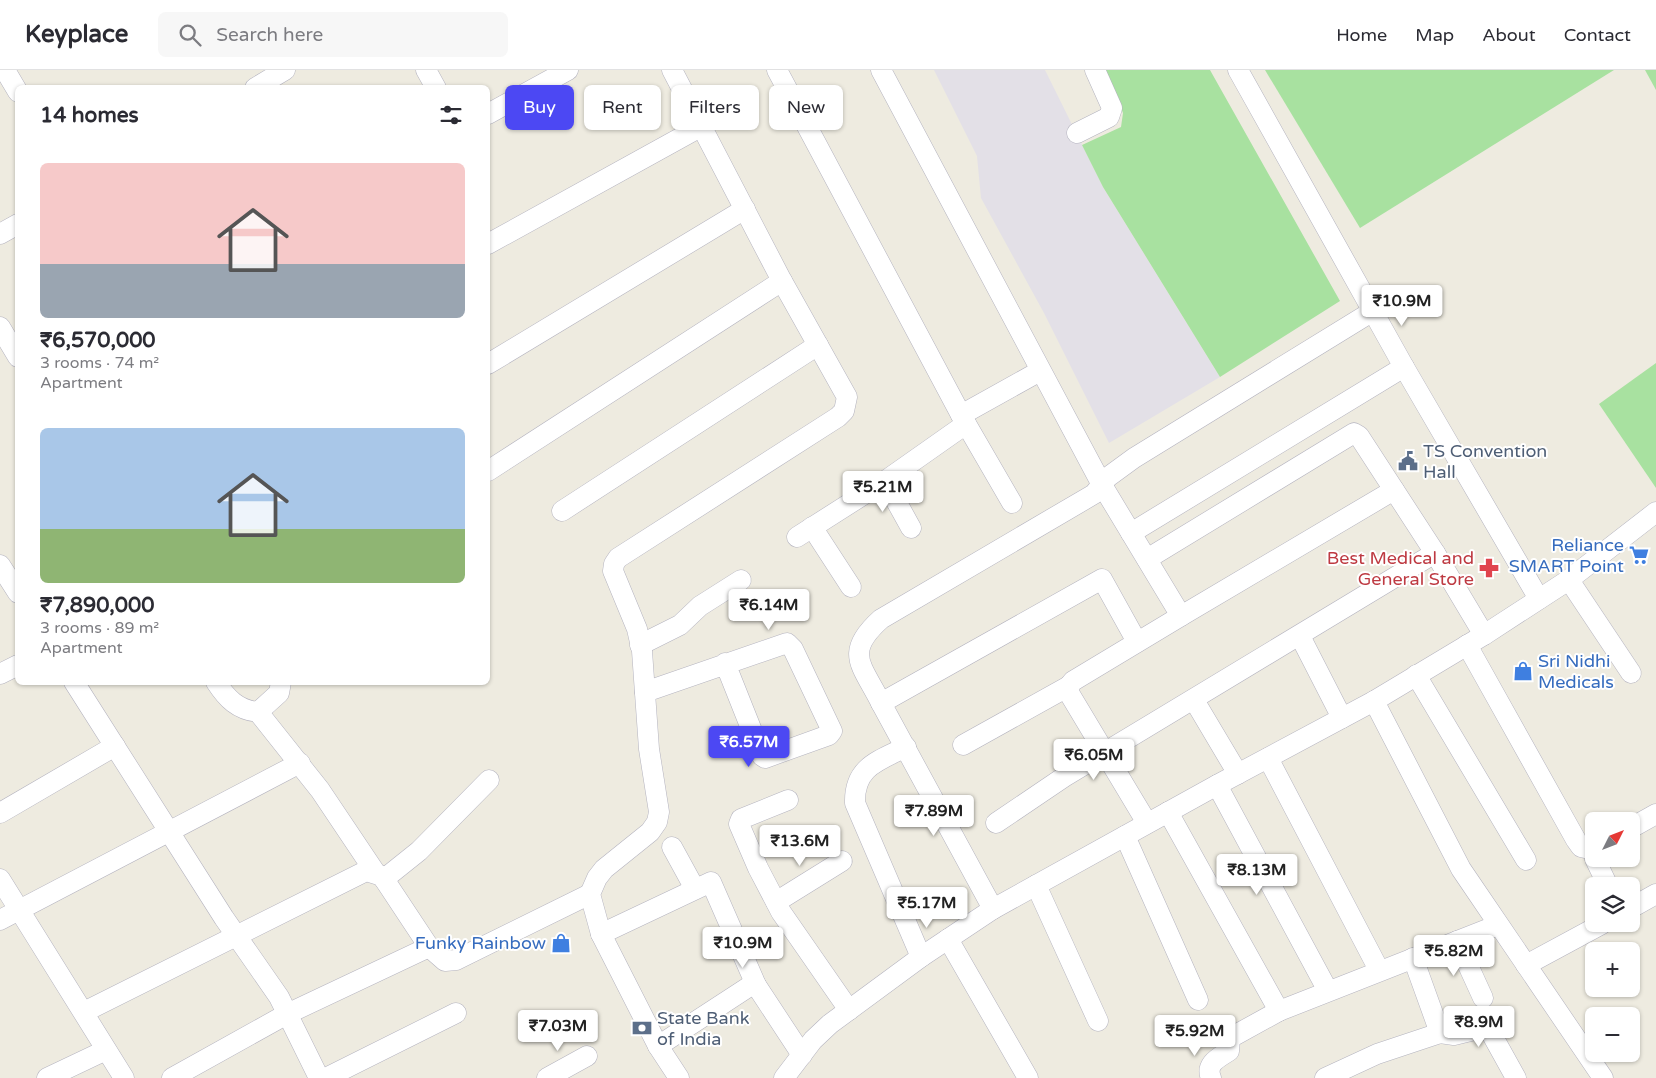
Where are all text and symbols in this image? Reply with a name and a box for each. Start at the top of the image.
search box [158,12,508,57]
text: Keyplace [25,20,128,49]
icon: search [176,21,204,49]
text: Search here [216,24,323,46]
text: Home [1336,24,1387,46]
text: Map [1415,24,1454,46]
text: About [1482,24,1536,46]
text: Contact [1564,24,1631,46]
chip: Buy [505,85,574,130]
chip: Rent [584,85,661,130]
chip: Filters [671,85,759,130]
chip: New [769,85,843,130]
icon: filters [437,101,465,129]
text: 14 homes [40,103,139,128]
icon: home [208,195,298,285]
pin: ₹10.9M [1361,284,1443,327]
text: ₹10.9M [1372,291,1432,311]
text: ₹6,570,000 [40,328,156,353]
text: 3 rooms · 74 m² [40,353,159,373]
text: Apartment [40,373,123,393]
place label: TS Convention Hall [1423,440,1547,483]
public building icon: TS Convention Hall [1397,450,1419,472]
icon: home [208,460,298,550]
pin: ₹5.21M [842,470,924,513]
text: ₹5.21M [854,477,912,497]
place label: Reliance SMART Point [1509,534,1624,577]
supermarket icon: Reliance SMART Point [1628,544,1650,566]
place label: Best Medical and General Store [1327,547,1474,590]
pharmacy icon: Best Medical and General Store [1478,557,1500,579]
pin: ₹6.14M [728,588,810,631]
text: ₹7,890,000 [40,593,154,618]
text: ₹6.14M [739,595,799,615]
text: 3 rooms · 89 m² [40,618,159,638]
text: Apartment [40,638,123,658]
place label: Sri Nidhi Medicals [1538,650,1614,693]
shop icon: Sri Nidhi Medicals [1512,660,1534,682]
pin: ₹6.57M [708,726,790,768]
text: ₹6.57M [719,732,779,752]
pin: ₹6.05M [1053,738,1135,781]
text: ₹6.05M [1064,745,1124,765]
pin: ₹7.89M [893,794,975,837]
text: ₹7.89M [905,801,963,821]
north arrow [1585,812,1640,868]
map controls [1585,812,1640,1062]
pin: ₹13.6M [759,824,841,867]
text: ₹13.6M [770,831,830,851]
pin: ₹8.13M [1216,854,1298,896]
text: ₹8.13M [1227,860,1287,880]
button: layers [1585,877,1640,932]
pin: ₹5.17M [886,886,968,929]
text: ₹5.17M [898,893,956,913]
pin: ₹10.9M [702,926,784,969]
place label: Funky Rainbow [415,932,546,954]
shop icon: Funky Rainbow [550,932,572,954]
text: ₹10.9M [713,933,773,953]
pin: ₹5.82M [1413,934,1495,977]
text: ₹5.82M [1425,941,1483,961]
button: + [1585,942,1640,997]
pin: ₹8.9M [1444,1006,1514,1048]
place label: State Bank of India [657,1007,750,1050]
button: − [1585,1007,1640,1062]
pin: ₹7.03M [517,1010,599,1052]
text: ₹8.9M [1454,1012,1504,1032]
pin: ₹5.92M [1154,1014,1236,1057]
text: ₹7.03M [529,1016,587,1036]
bank icon: State Bank of India [631,1017,653,1039]
text: ₹5.92M [1166,1021,1224,1041]

